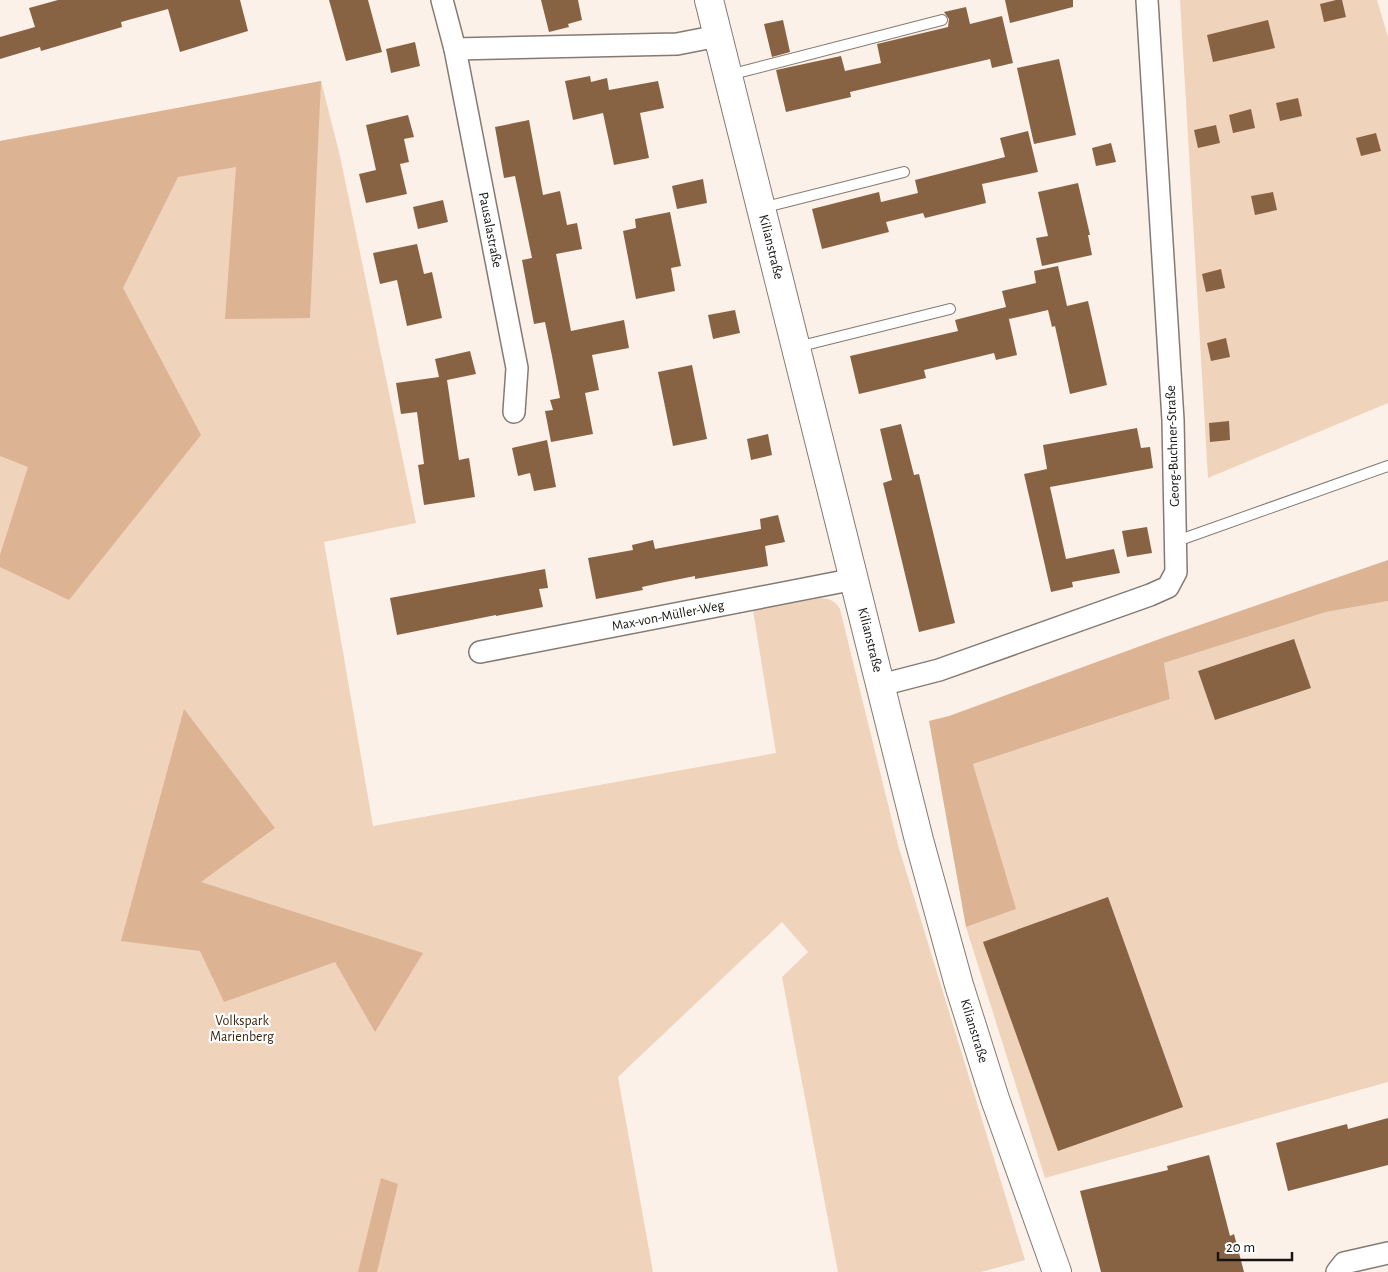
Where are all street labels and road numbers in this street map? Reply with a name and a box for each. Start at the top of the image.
street label: Pausalastraße [476,191,504,269]
street label: Kilianstraße [756,213,786,281]
street label: Georg-Buchner-Straße [1164,385,1182,507]
street label: Max-von-Müller-Weg [611,598,725,634]
street label: Kilianstraße [855,606,885,674]
street label: Kilianstraße [958,997,990,1065]

